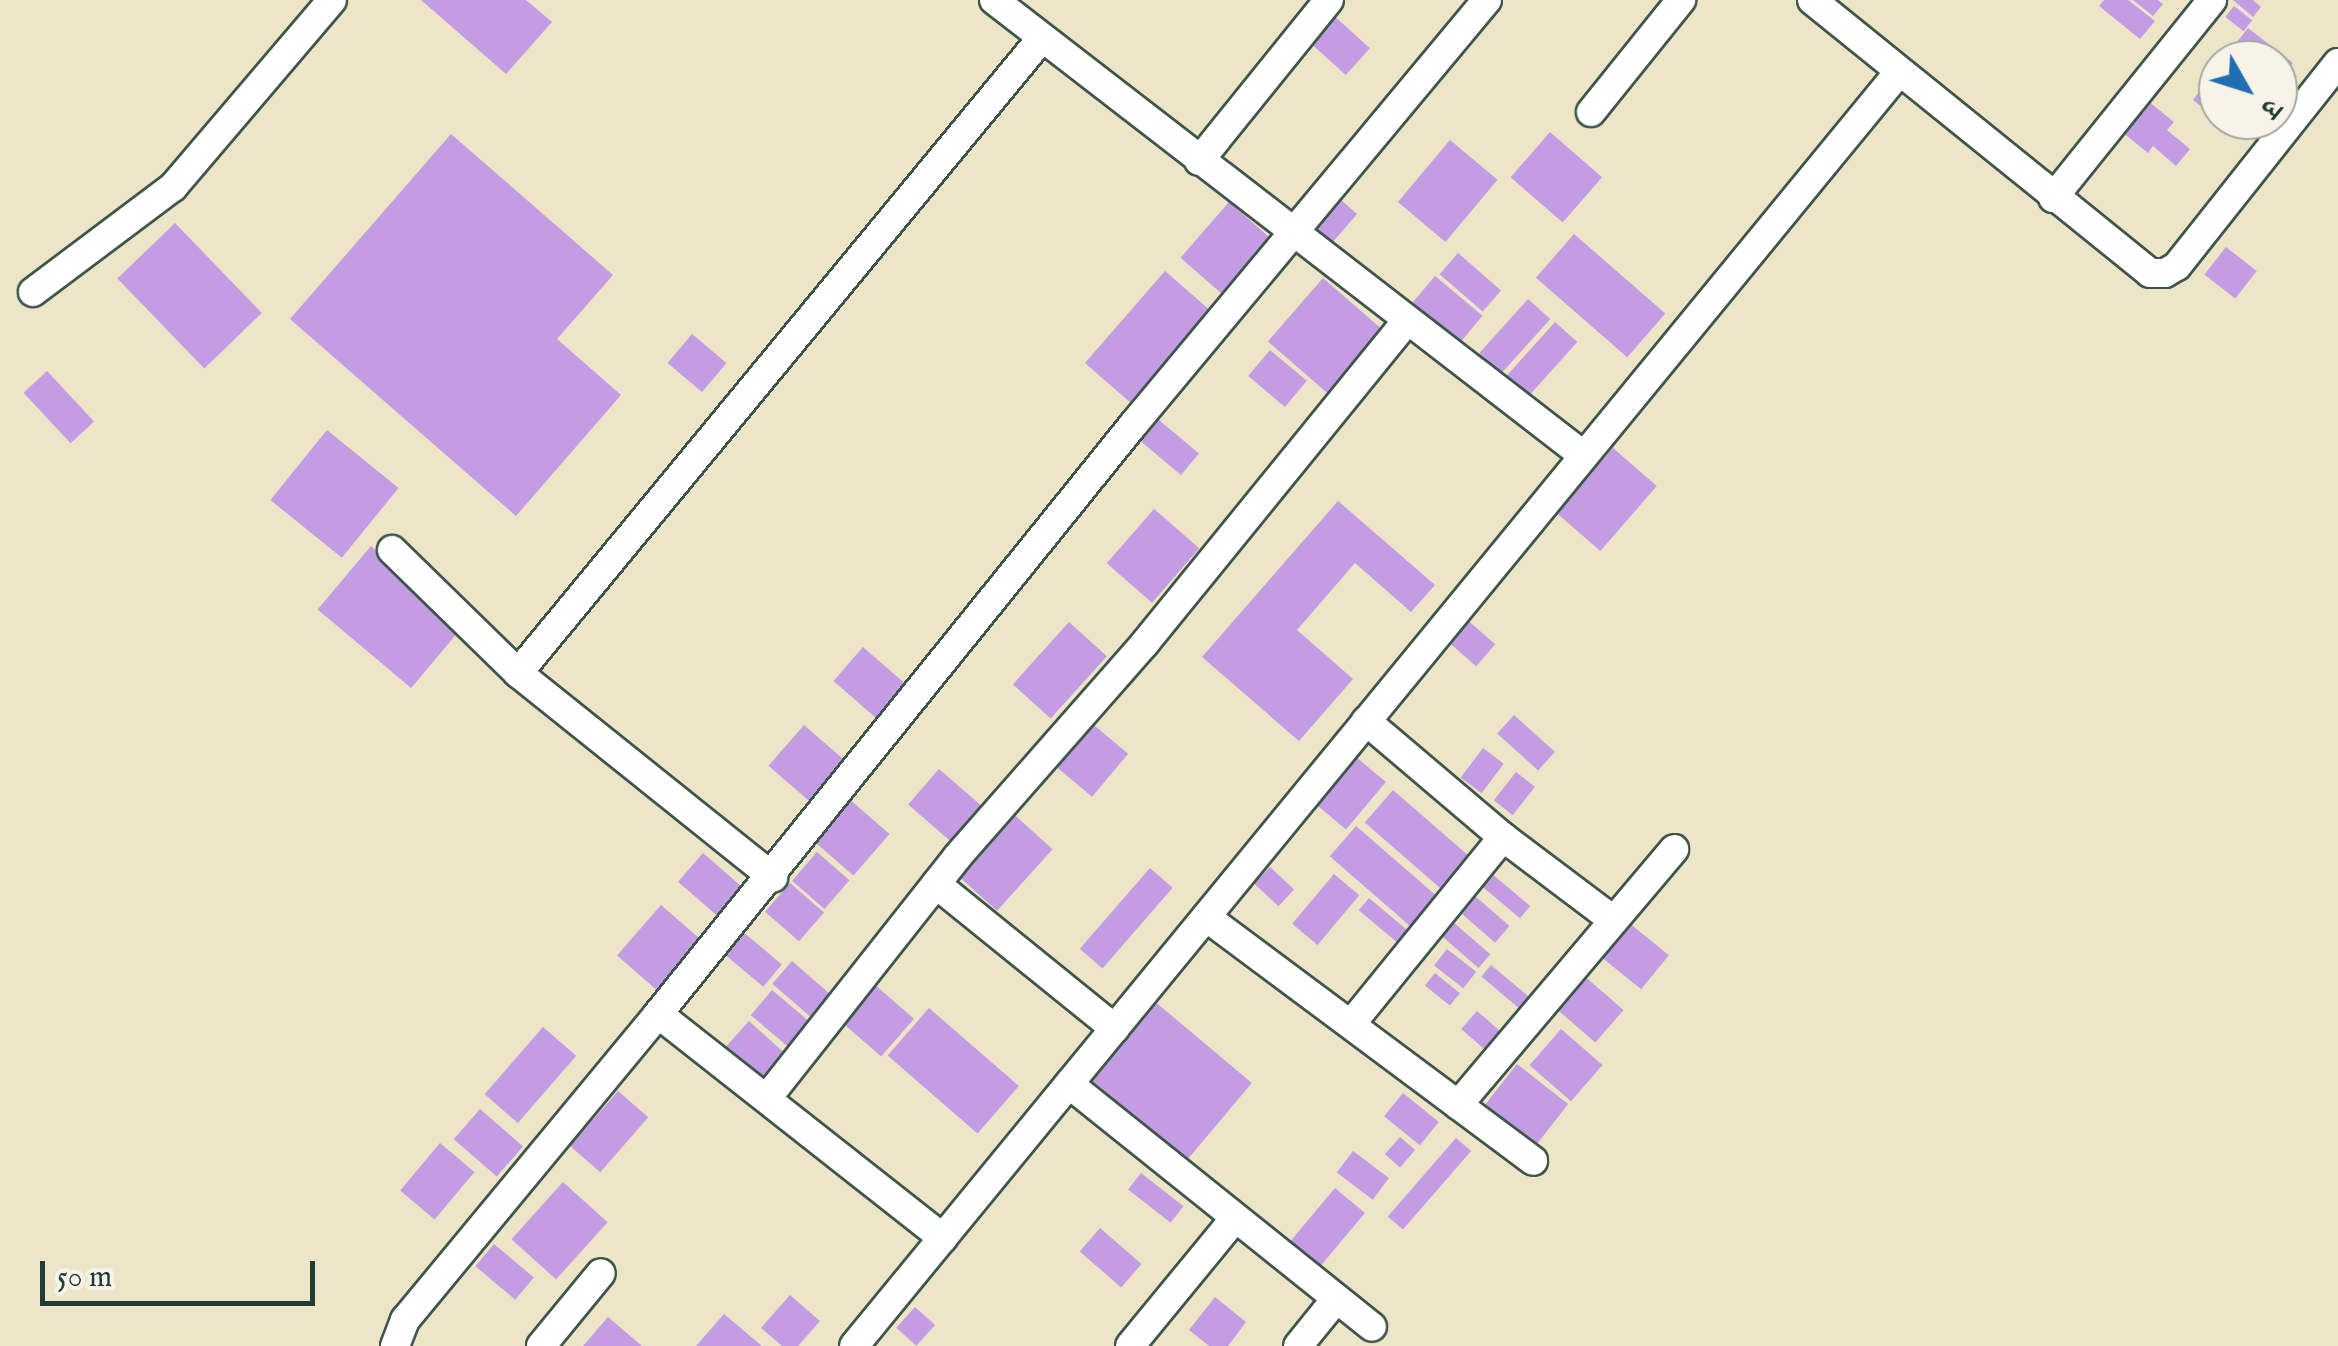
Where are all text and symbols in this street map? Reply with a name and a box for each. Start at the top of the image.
north arrow [2198,40,2298,140]
text: उ [2252,91,2288,124]
scale bar [45,1241,320,1303]
text: 50 m [57,1259,112,1297]

